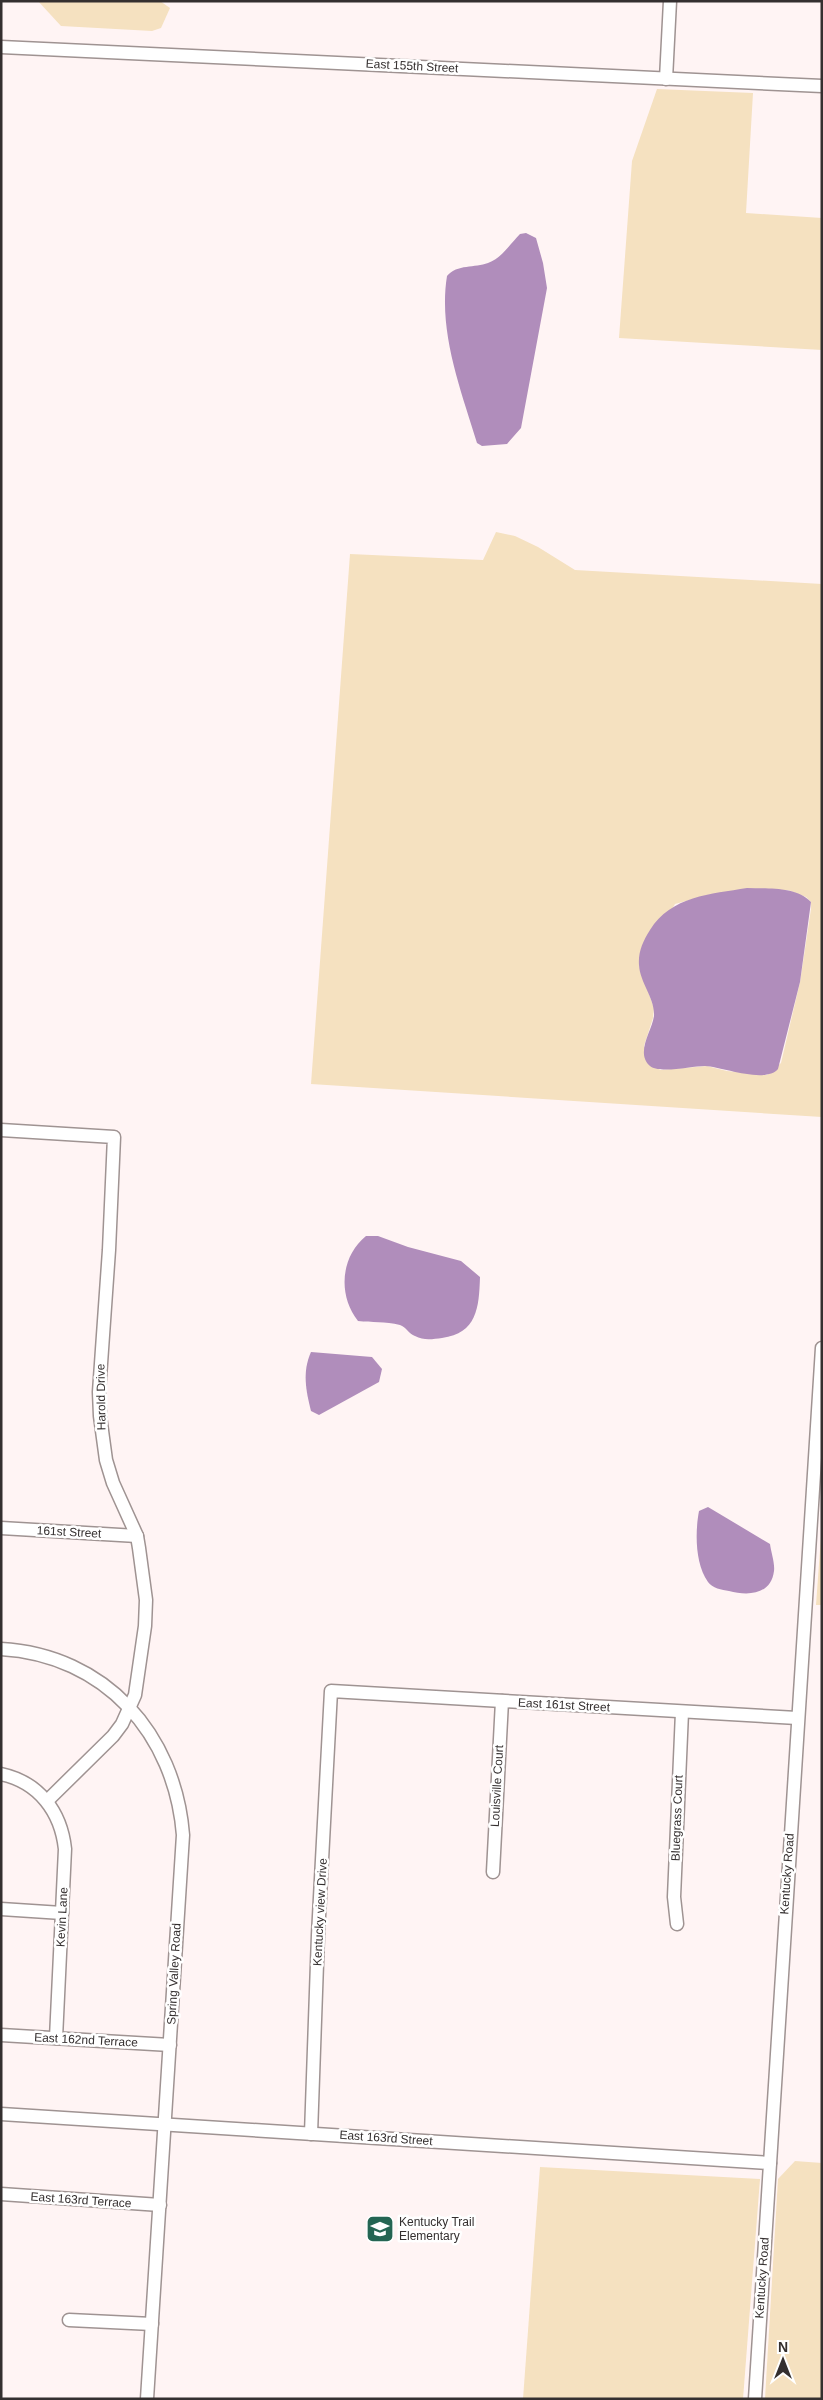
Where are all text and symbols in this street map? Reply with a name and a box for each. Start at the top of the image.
street label: East 155th Street [365,57,459,75]
street label: Harold Drive [93,1363,109,1430]
street label: 161st Street [36,1523,102,1541]
street label: East 161st Street [518,1696,611,1714]
street label: Louisville Court [488,1744,506,1827]
street label: Bluegrass Court [669,1774,686,1861]
street label: Kentucky Road [777,1833,797,1915]
street label: Kentucky view Drive [310,1857,330,1966]
street label: Kevin Lane [53,1886,71,1947]
street label: Spring Valley Road [164,1923,184,2025]
street label: East 162nd Terrace [34,2030,139,2050]
street label: East 163rd Street [339,2128,434,2148]
street label: East 163rd Terrace [30,2189,132,2211]
school or university icon: Kentucky Trail Elementary [365,2214,395,2244]
place label: Kentucky Trail Elementary [399,2215,474,2243]
street label: Kentucky Road [752,2237,772,2319]
north arrow [758,2335,808,2385]
text: N [778,2339,788,2355]

